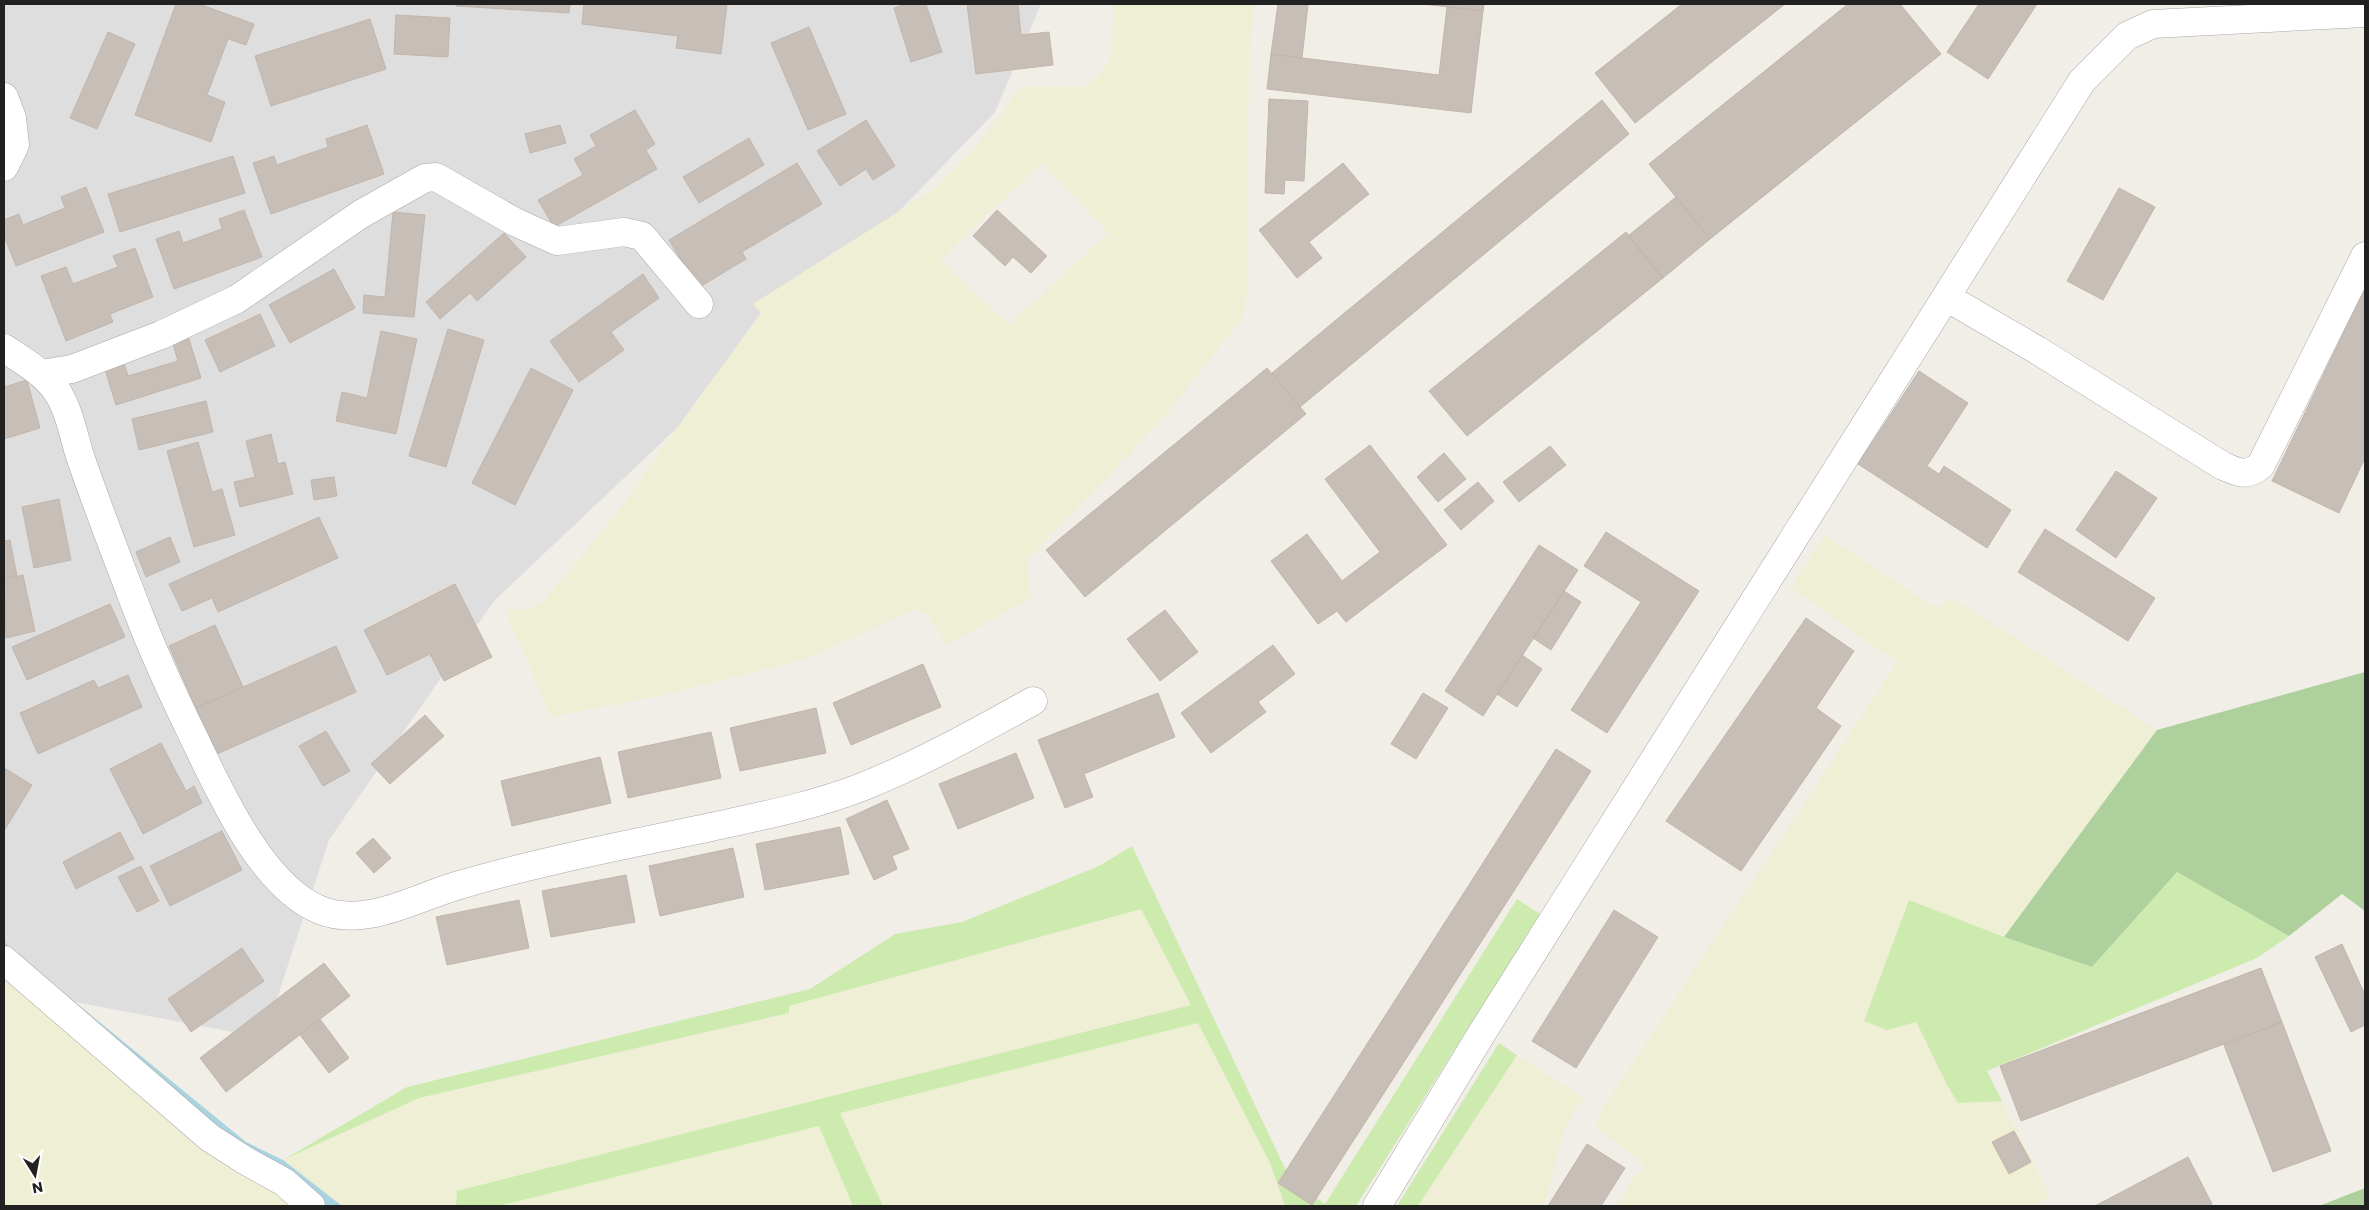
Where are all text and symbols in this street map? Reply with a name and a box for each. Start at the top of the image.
north arrow [10,1150,60,1200]
text: N [30,1177,45,1199]

